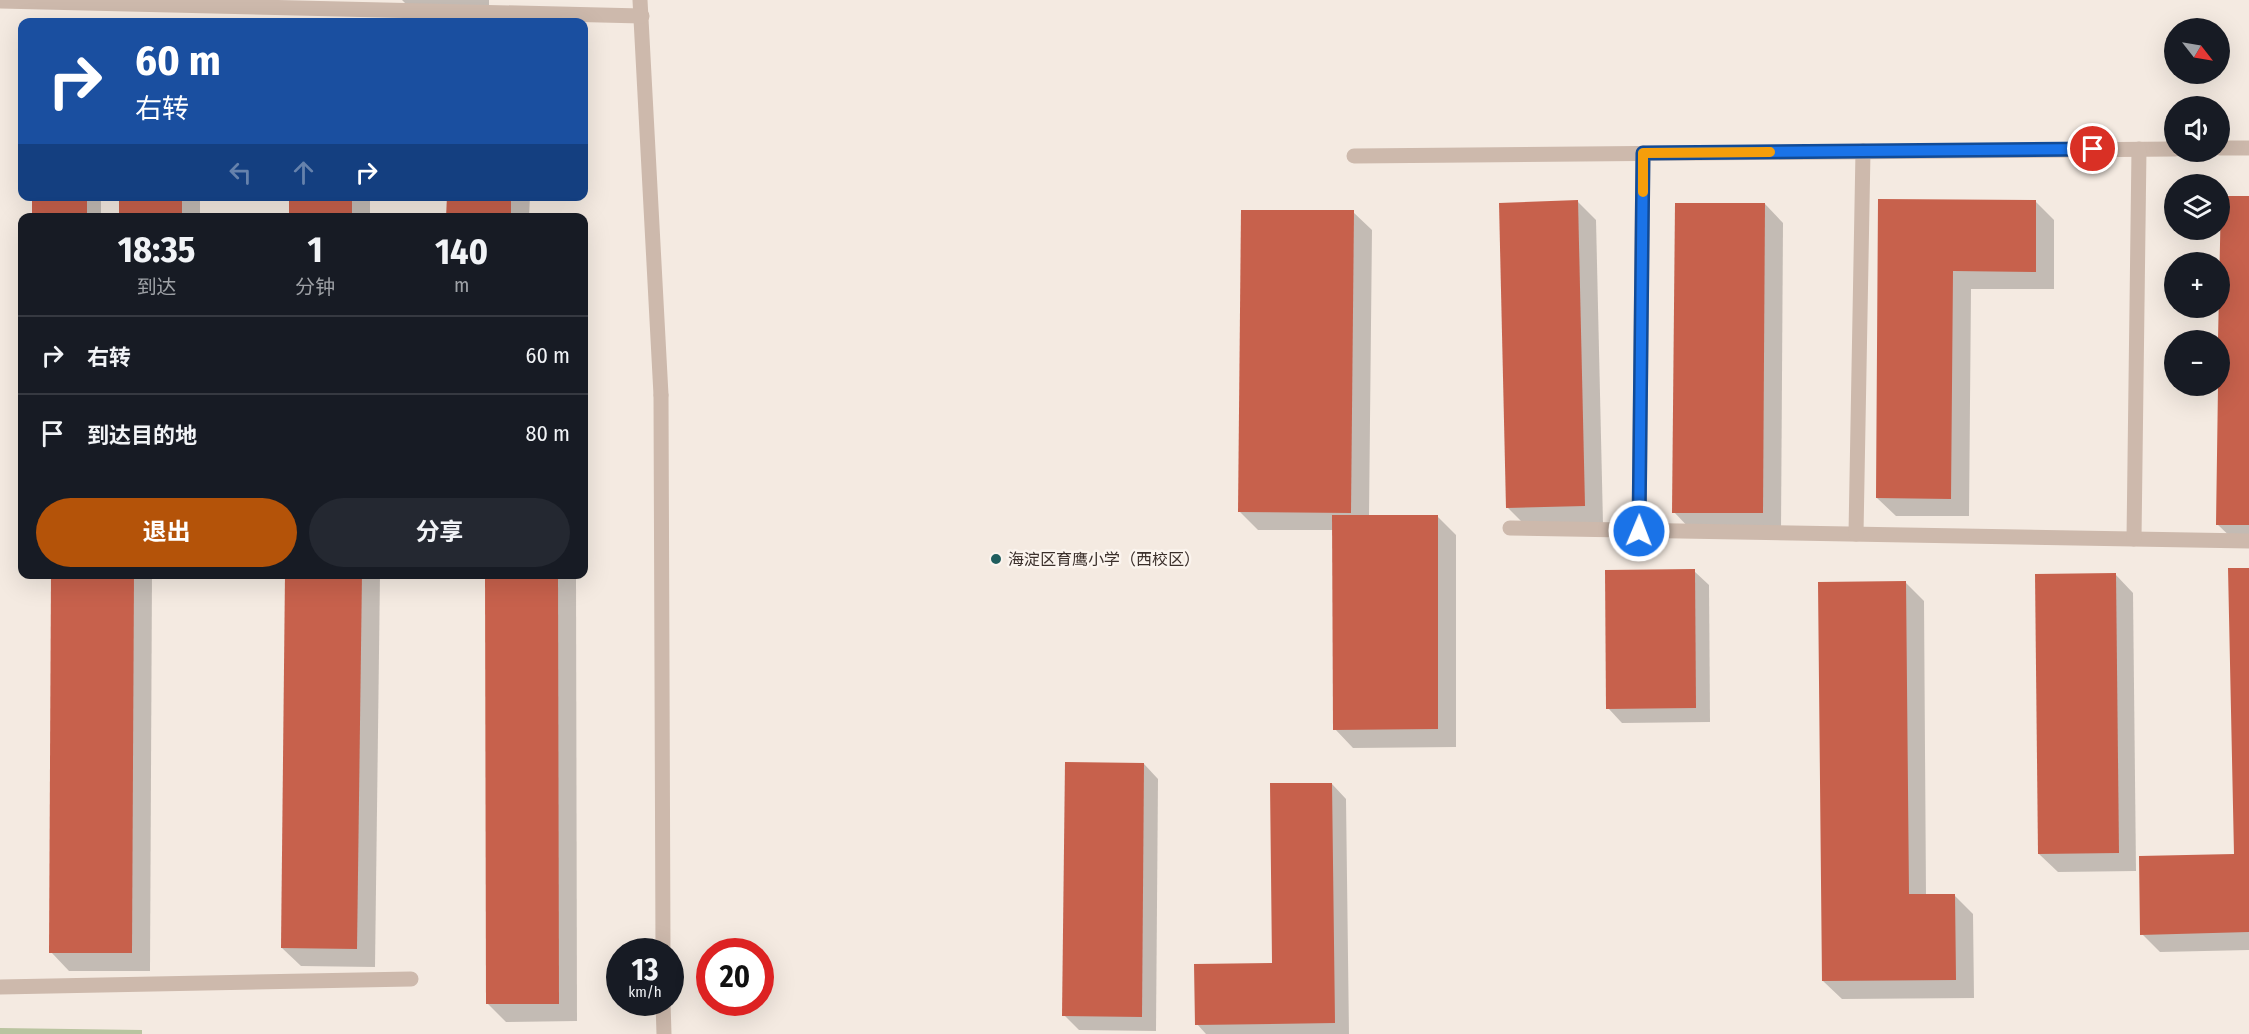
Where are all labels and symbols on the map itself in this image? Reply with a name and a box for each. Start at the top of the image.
north arrow [2164,18,2230,84]
pin [2067,123,2118,174]
position arrow [1607,499,1671,563]
place label: 海淀区育鹰小学（西校区） [1008,550,1200,569]
marker: 海淀区育鹰小学（西校区） [989,552,1003,566]
speed limit sign: 20 [696,938,774,1016]

